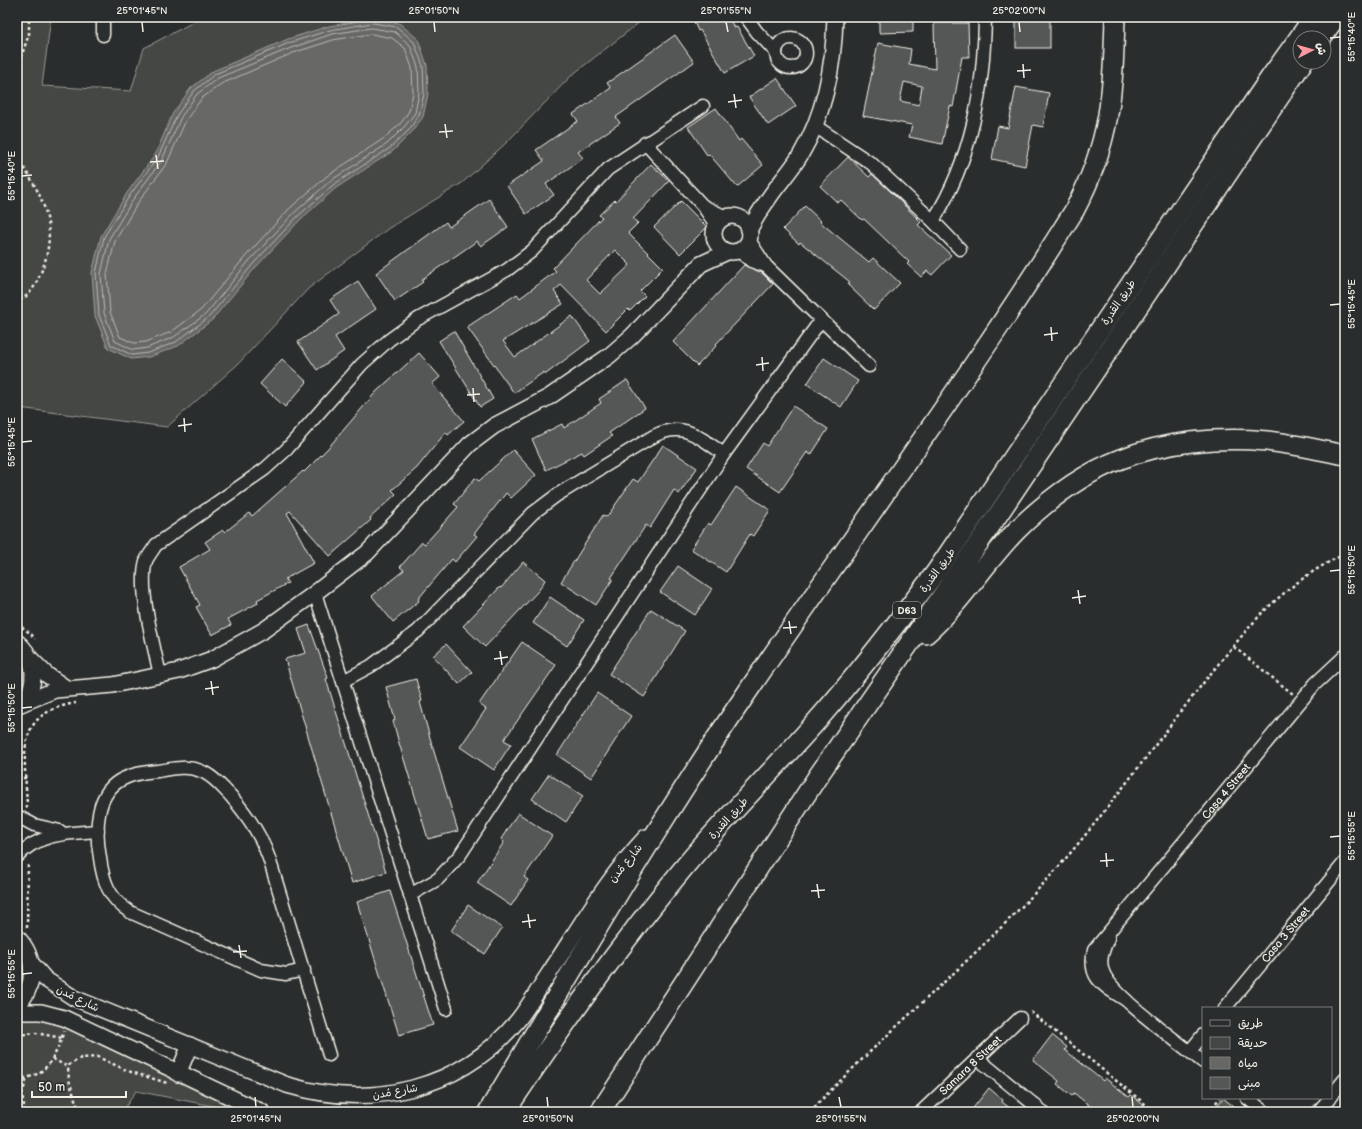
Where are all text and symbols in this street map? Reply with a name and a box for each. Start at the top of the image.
text: 25°01'45"N [116,5,168,17]
text: 25°01'50"N [409,5,459,17]
text: 25°01'55"N [701,5,751,17]
text: 25°02'00"N [992,5,1046,17]
text: 55°15'40"E [1346,12,1358,62]
north arrow [1292,30,1332,70]
text: ش [1314,42,1329,56]
text: 55°15'40"E [6,151,18,201]
street label: طريق القدرة [1098,277,1138,327]
text: 55°15'45"E [1346,279,1358,329]
text: 55°15'45"E [6,417,18,467]
street label: طريق القدرة [917,545,958,595]
text: 55°15'50"E [1346,545,1358,595]
road number: D63 [893,602,921,618]
text: 55°15'50"E [6,683,18,733]
street label: Casa 4 Street [1199,761,1254,822]
street label: طريق القدرة [706,795,751,842]
text: 55°15'55"E [1346,811,1358,861]
street label: شارع مُدن [606,841,646,886]
street label: Casa 3 Street [1259,904,1313,966]
text: 55°15'55"E [6,949,18,999]
street label: شارع مُدن [54,983,101,1016]
legend [1202,1007,1332,1099]
text: طريق [1238,1016,1263,1031]
street label: Samara 8 Street [937,1033,1005,1098]
text: حديقة [1238,1036,1267,1051]
text: مياه [1238,1056,1258,1071]
scale bar [32,1073,126,1099]
text: مبنى [1238,1076,1261,1091]
text: 50 m [38,1080,65,1095]
street label: شارع مُدن [371,1081,419,1104]
text: 25°01'45"N [230,1113,282,1125]
text: 25°01'50"N [523,1113,573,1125]
text: 25°01'55"N [816,1113,866,1125]
text: 25°02'00"N [1106,1113,1160,1125]

